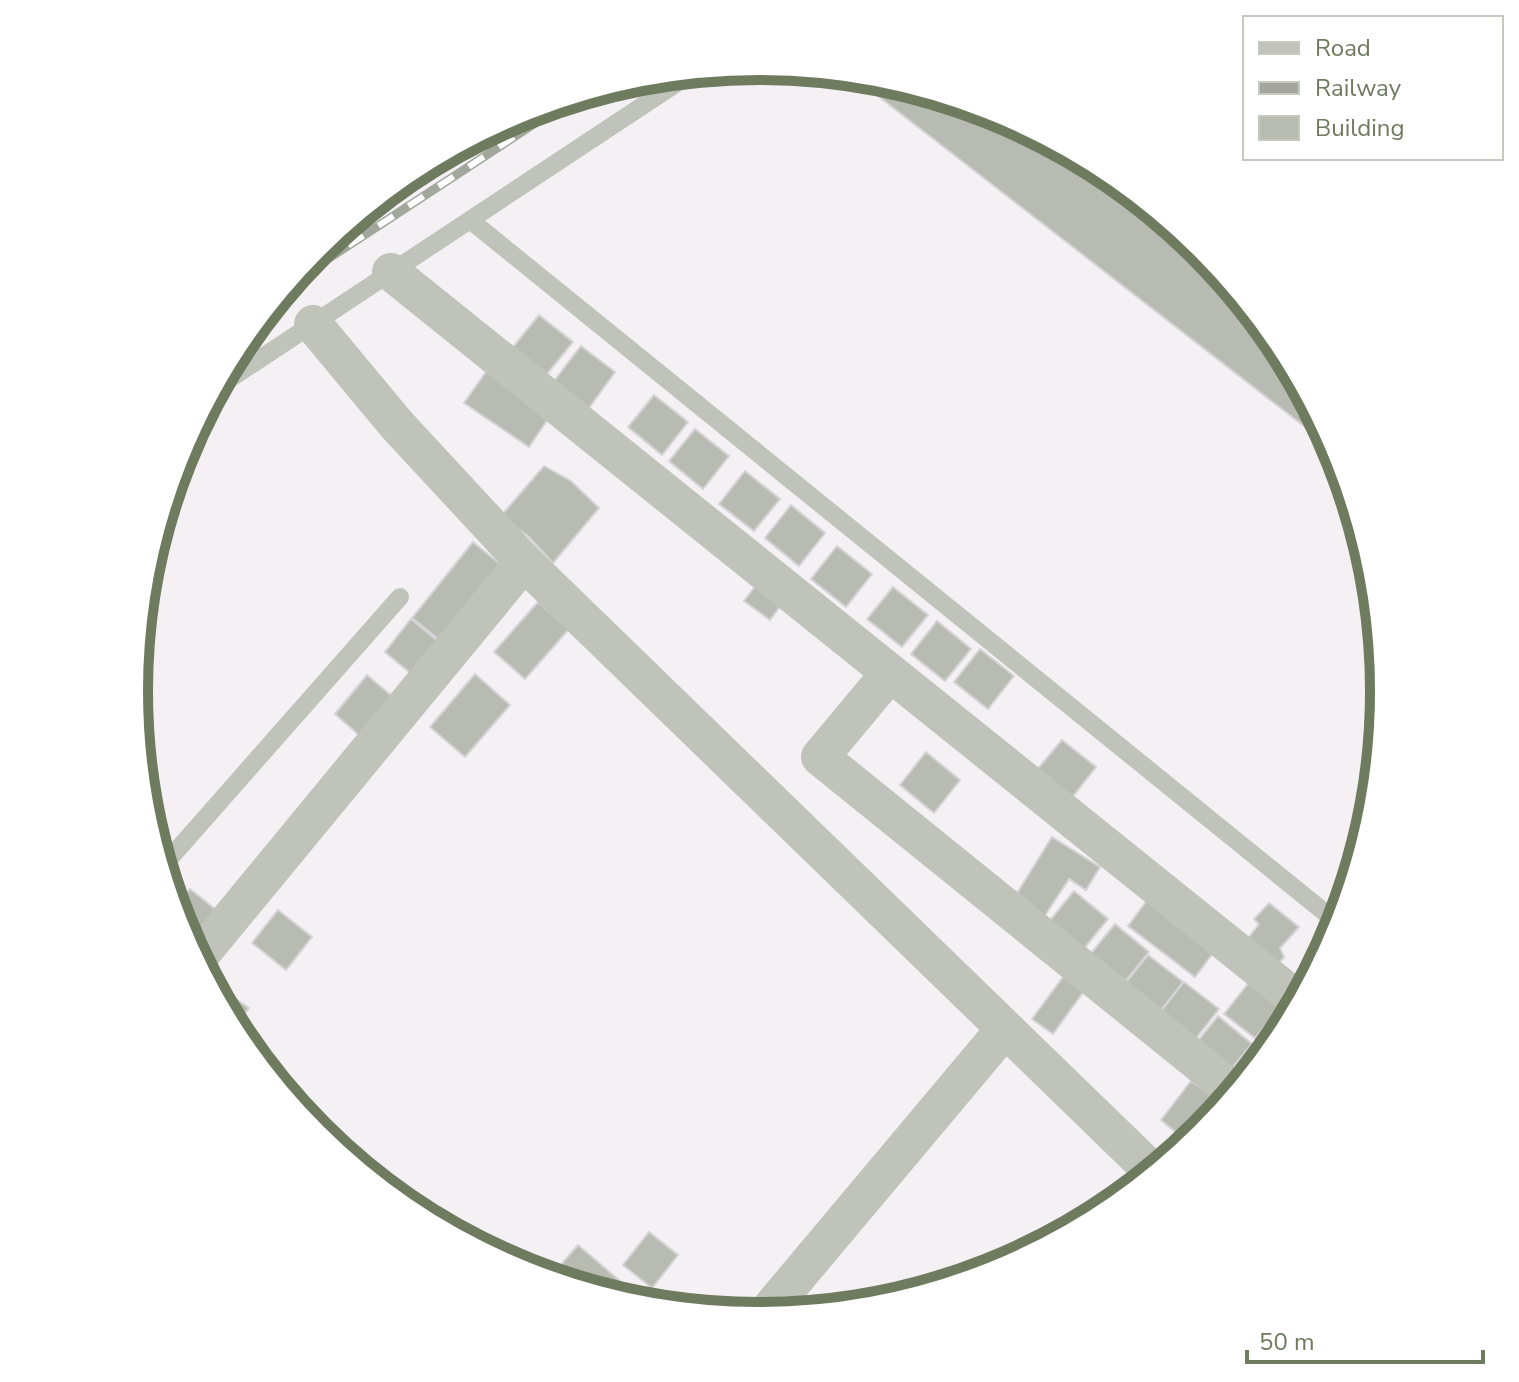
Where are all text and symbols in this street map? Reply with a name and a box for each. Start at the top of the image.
legend [1243,16,1503,160]
text: Road [1315,32,1371,64]
text: Railway [1315,72,1402,104]
text: Building [1315,112,1405,144]
scale bar [1247,1314,1483,1364]
text: 50 m [1259,1326,1315,1358]

